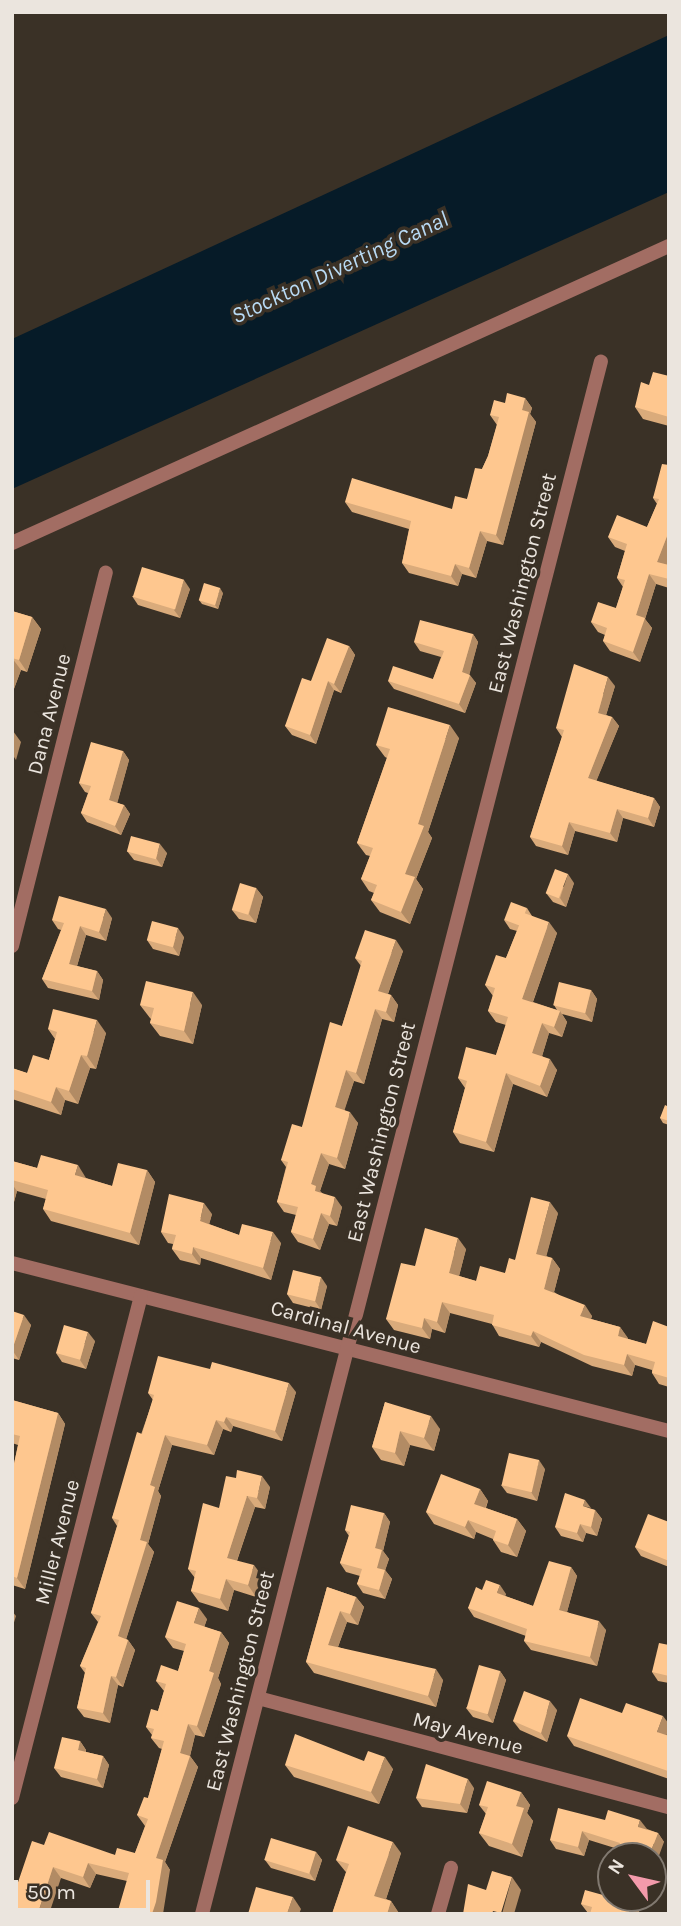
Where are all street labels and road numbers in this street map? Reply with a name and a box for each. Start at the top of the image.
street label: East Washington Street [482,470,562,696]
street label: Dana Avenue [22,651,76,777]
street label: East Washington Street [341,1019,421,1245]
street label: Cardinal Avenue [268,1295,424,1359]
street label: Miller Avenue [29,1477,85,1607]
street label: East Washington Street [200,1568,280,1794]
street label: May Avenue [410,1706,526,1760]

